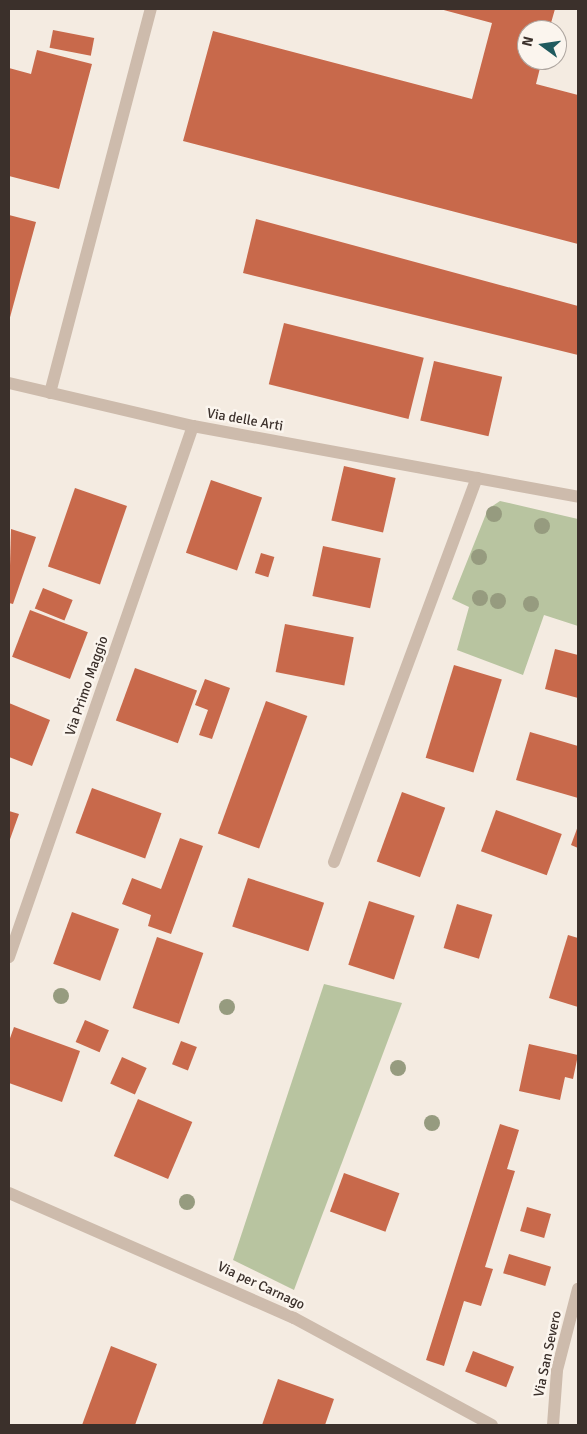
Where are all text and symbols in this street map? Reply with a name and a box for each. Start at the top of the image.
north arrow [517,20,567,70]
text: N [519,35,537,48]
street label: Via delle Arti [205,405,285,435]
street label: Via Primo Maggio [62,634,112,738]
street label: Via per Carnago [215,1258,307,1314]
street label: Via San Severo [531,1309,565,1399]

